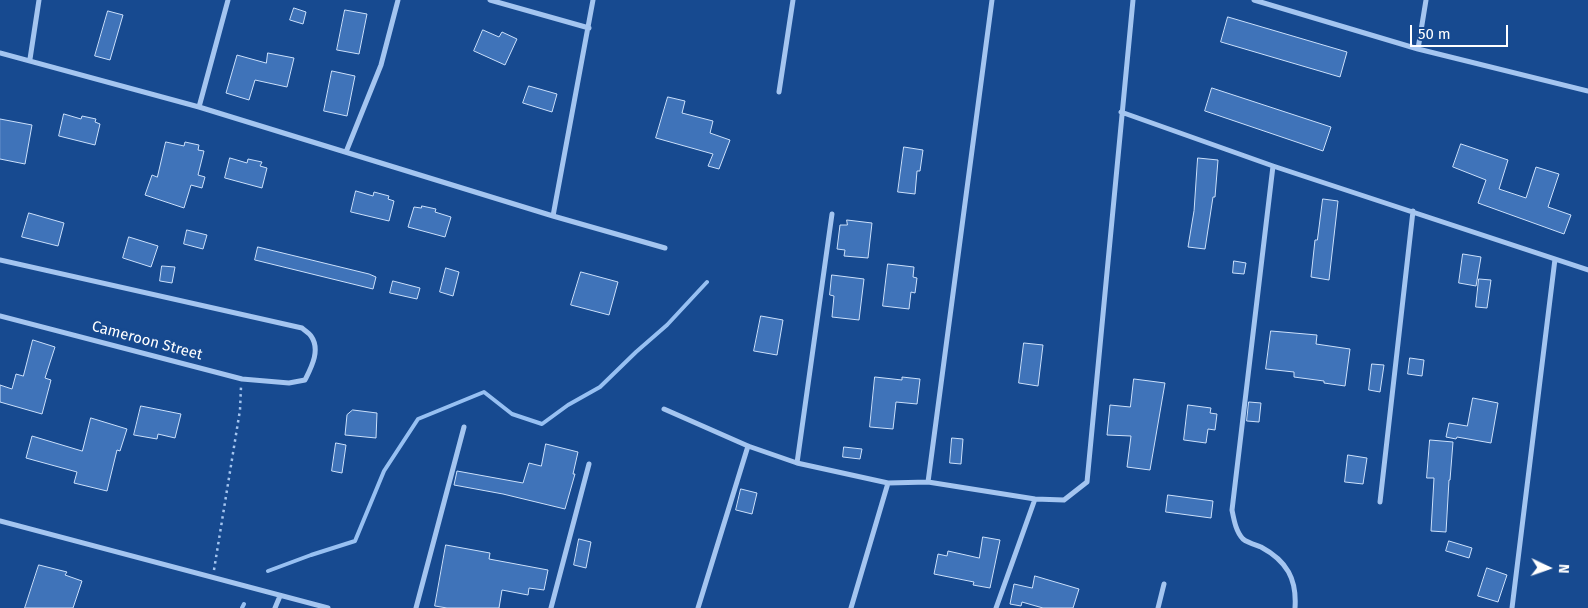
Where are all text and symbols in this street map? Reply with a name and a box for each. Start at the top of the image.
scale bar [1413,15,1510,47]
text: 50 m [1418,25,1451,43]
street label: Cameroon Street [90,318,204,364]
north arrow [1523,543,1573,593]
text: N [1555,564,1572,574]

